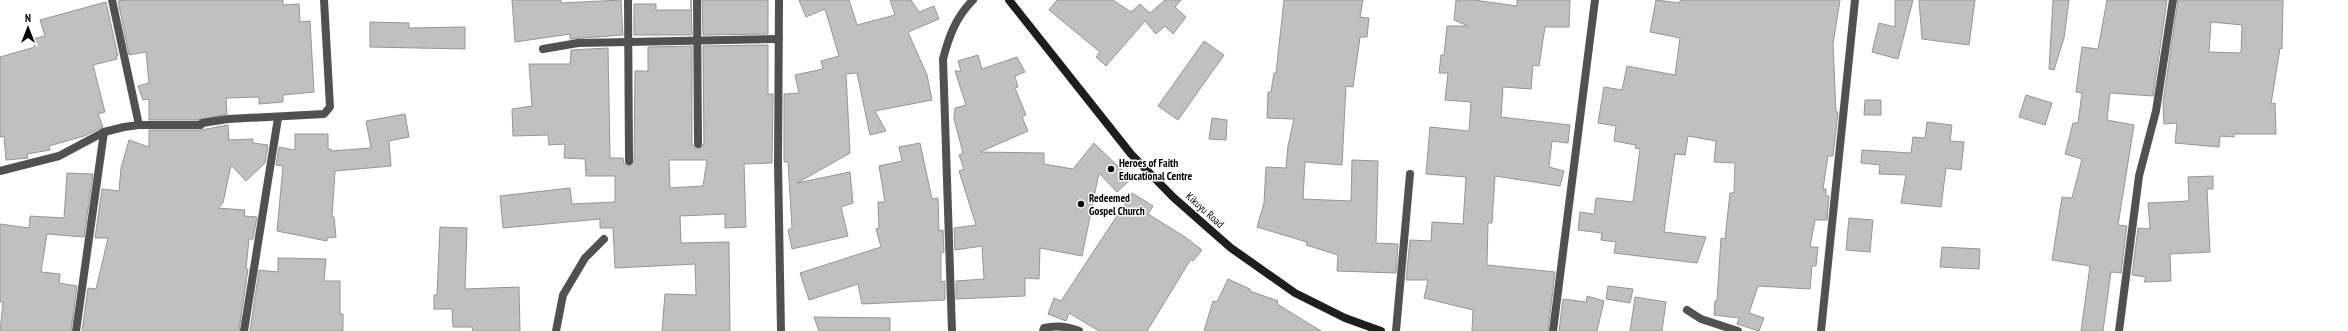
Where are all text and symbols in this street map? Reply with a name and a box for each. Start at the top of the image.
north arrow [8,8,48,48]
text: N [25,11,31,25]
place label: Heroes of Faith Educational Centre [1119,156,1193,183]
marker: Heroes of Faith Educational Centre [1106,164,1116,174]
street label: Kikuyu Road [1183,189,1227,231]
place label: Redeemed Gospel Church [1089,191,1145,218]
marker: Redeemed Gospel Church [1076,199,1086,209]

